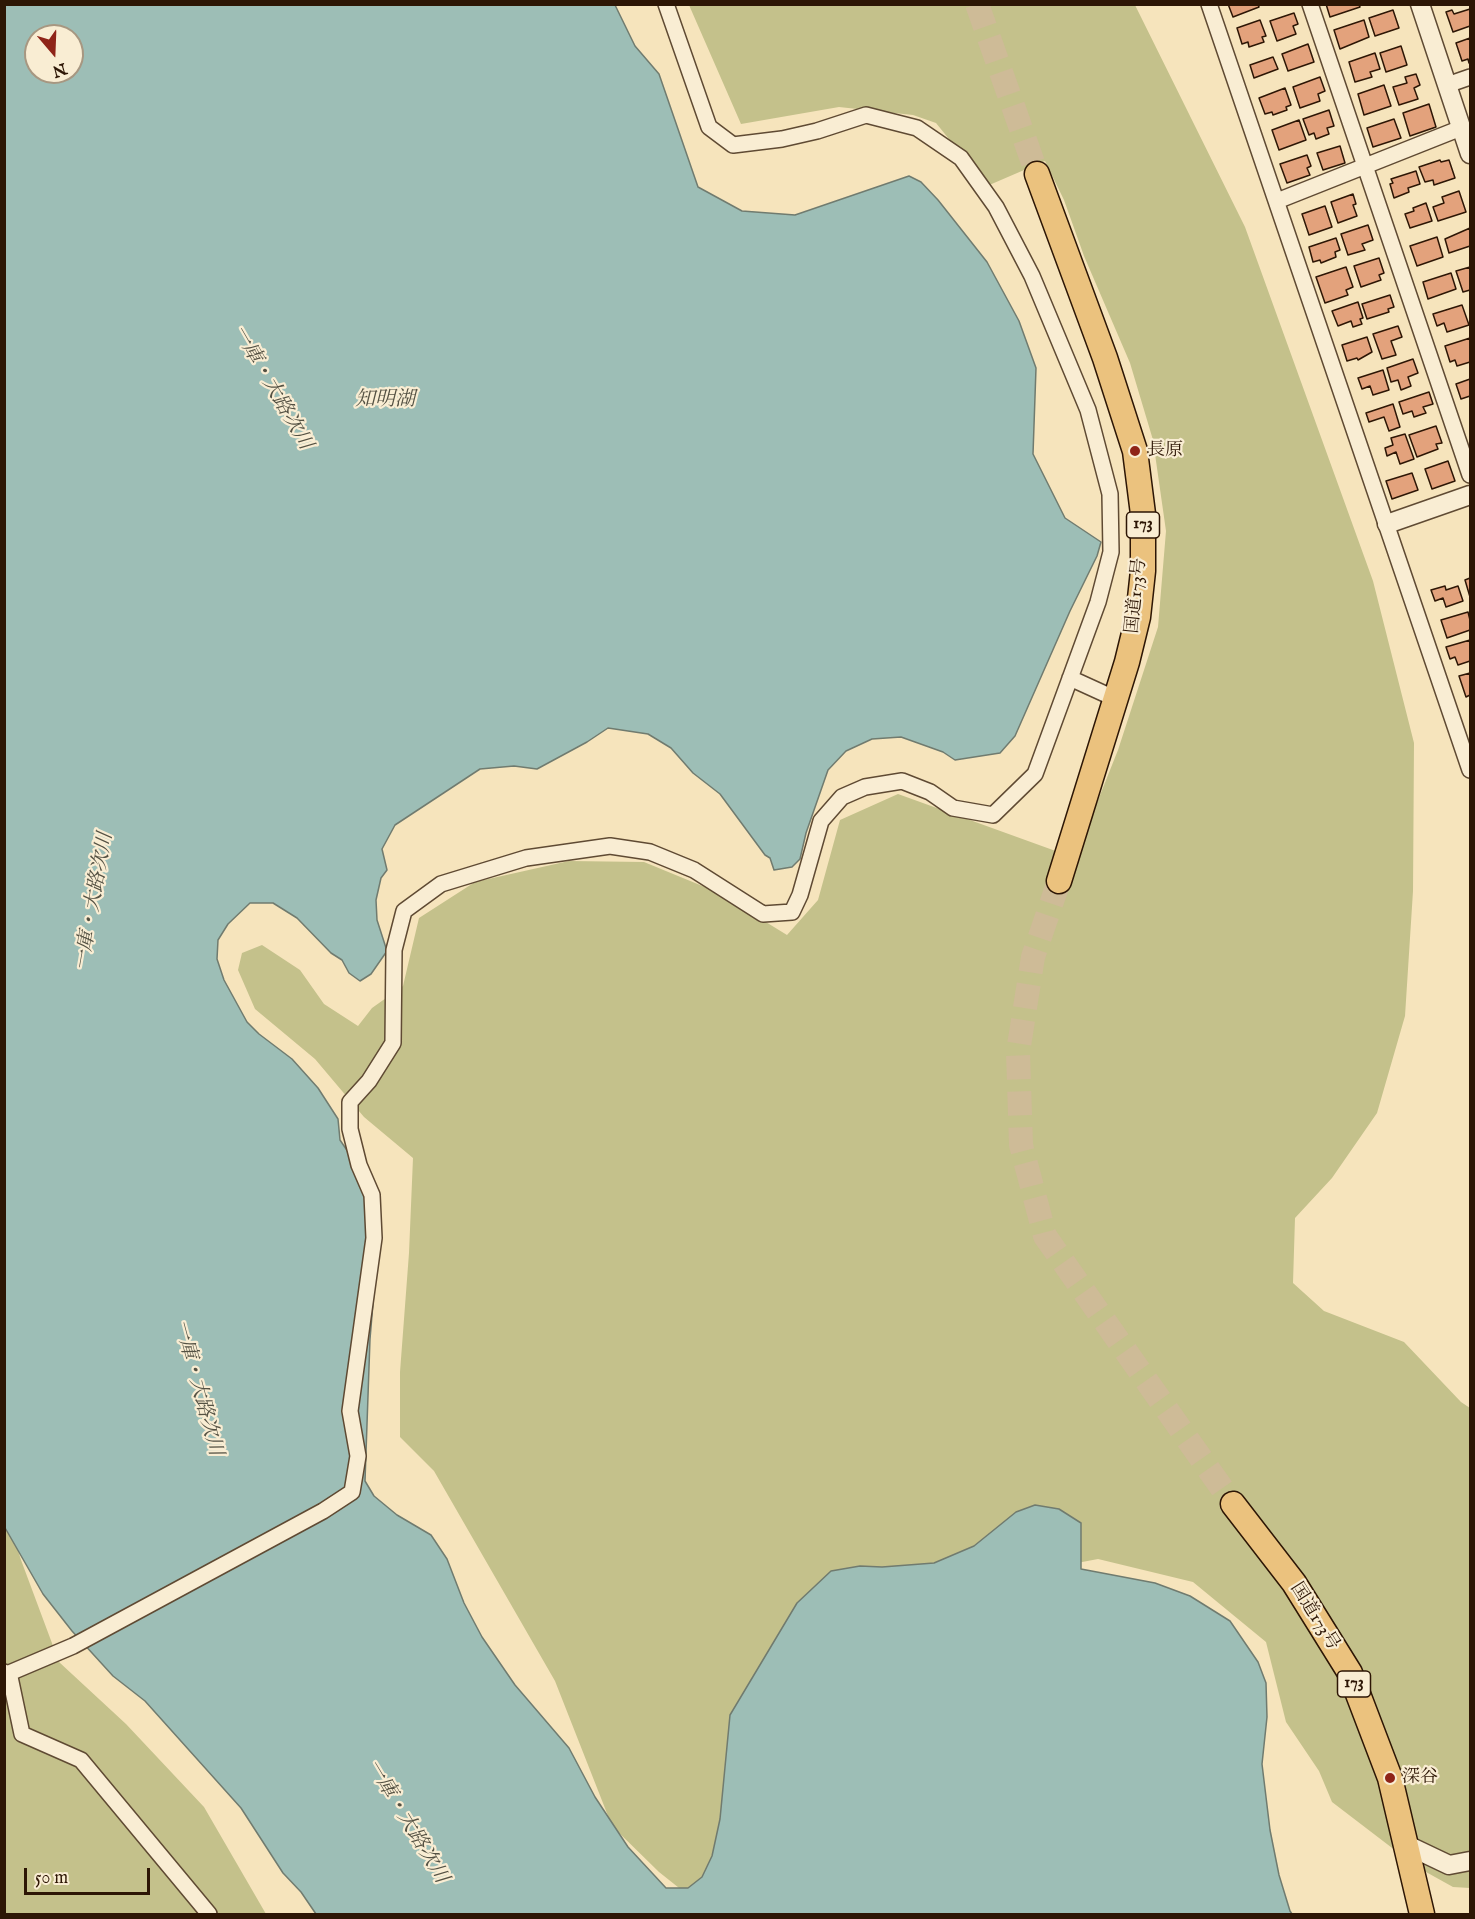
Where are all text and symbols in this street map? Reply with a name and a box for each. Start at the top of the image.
north arrow [24,24,84,84]
text: N [49,57,69,81]
water label: 一庫・大路次川 [226,321,316,455]
water label: 知明湖 [355,389,415,413]
place label: 長原 [1147,440,1183,462]
marker: 長原 [1128,444,1142,458]
road number: 173 [1126,512,1160,538]
street label: 国道173号 [1122,557,1152,635]
water label: 一庫・大路次川 [71,831,119,973]
water label: 一庫・大路次川 [167,1317,227,1459]
street label: 国道173号 [1285,1579,1343,1655]
road number: 173 [1338,1671,1370,1697]
water label: 一庫・大路次川 [360,1756,452,1888]
place label: 深谷 [1402,1767,1438,1789]
marker: 深谷 [1383,1771,1397,1785]
scale bar [27,1856,153,1894]
text: 50 m [35,1867,68,1890]

